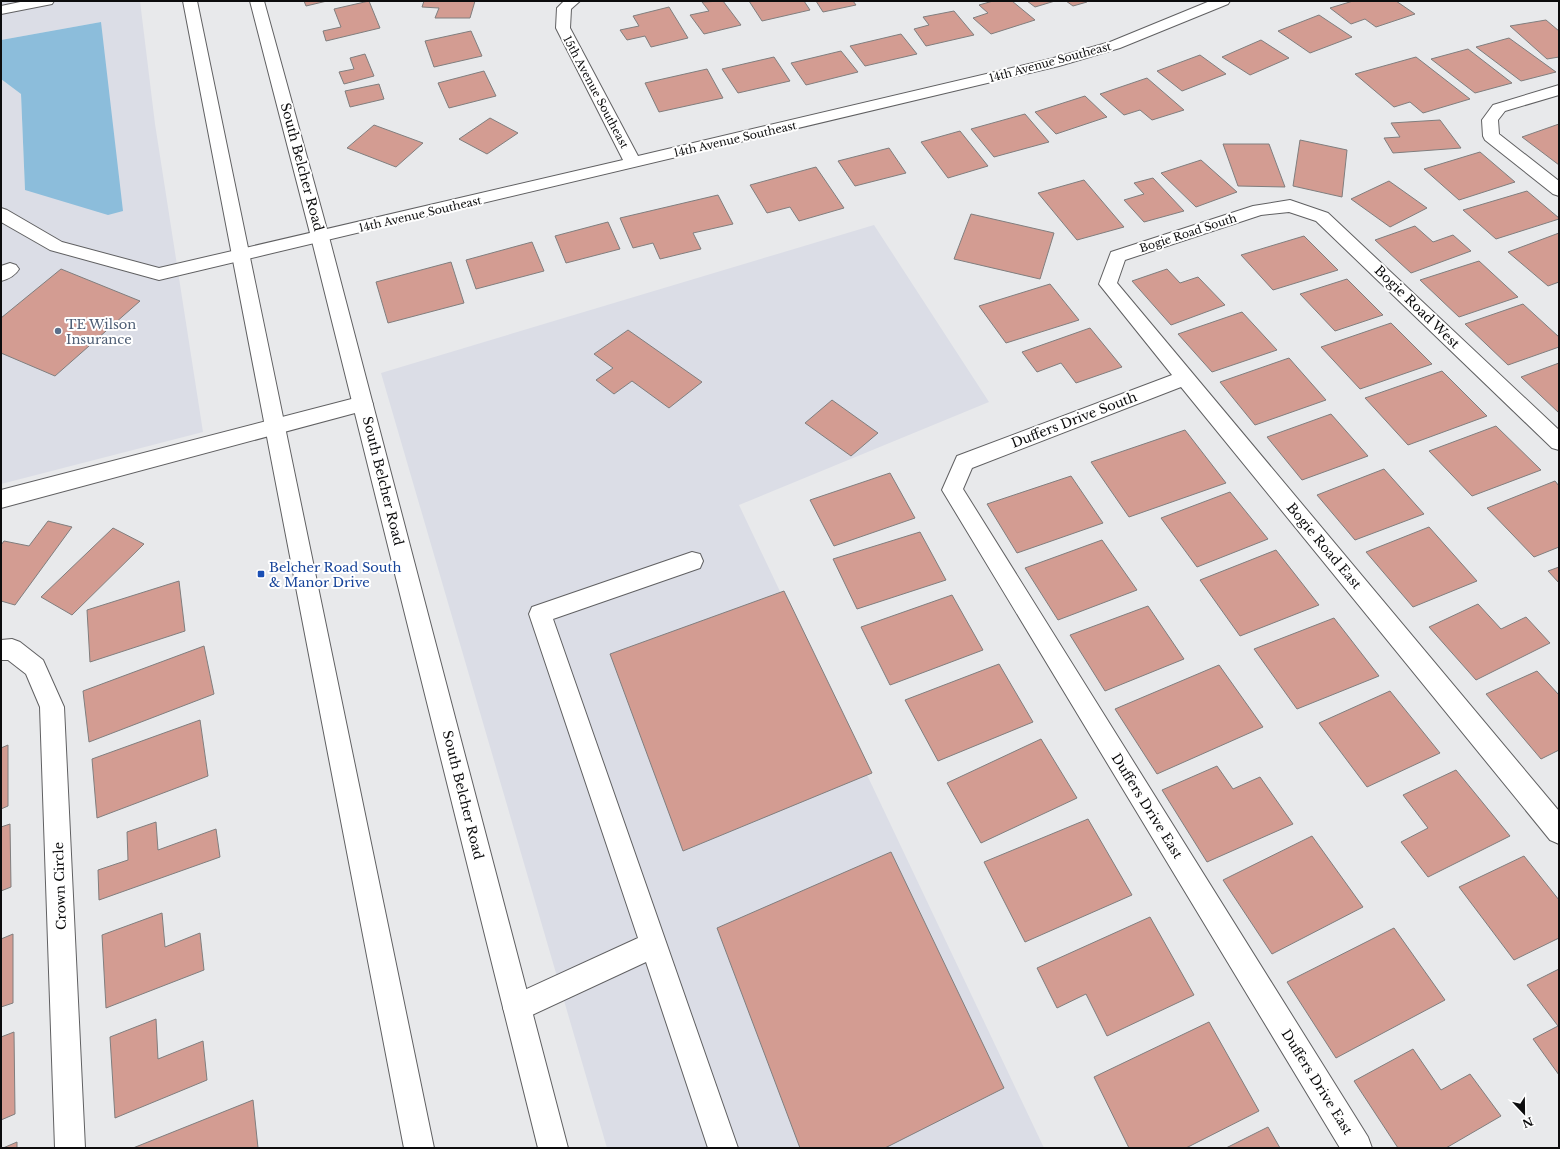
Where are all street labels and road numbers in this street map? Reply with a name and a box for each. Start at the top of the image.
street label: 15th Avenue Southeast [560,33,632,151]
street label: 14th Avenue Southeast [987,39,1113,85]
street label: South Belcher Road [277,101,327,233]
street label: 14th Avenue Southeast [672,118,799,160]
street label: 14th Avenue Southeast [357,193,484,235]
street label: Bogie Road South [1138,211,1239,255]
street label: Bogie Road West [1371,262,1463,352]
street label: Duffers Drive South [1009,388,1139,452]
street label: South Belcher Road [359,415,407,547]
street label: Bogie Road East [1283,499,1365,593]
street label: South Belcher Road [439,729,487,861]
street label: Duffers Drive East [1108,750,1186,862]
street label: Crown Circle [50,842,70,930]
street label: Duffers Drive East [1278,1026,1356,1138]

